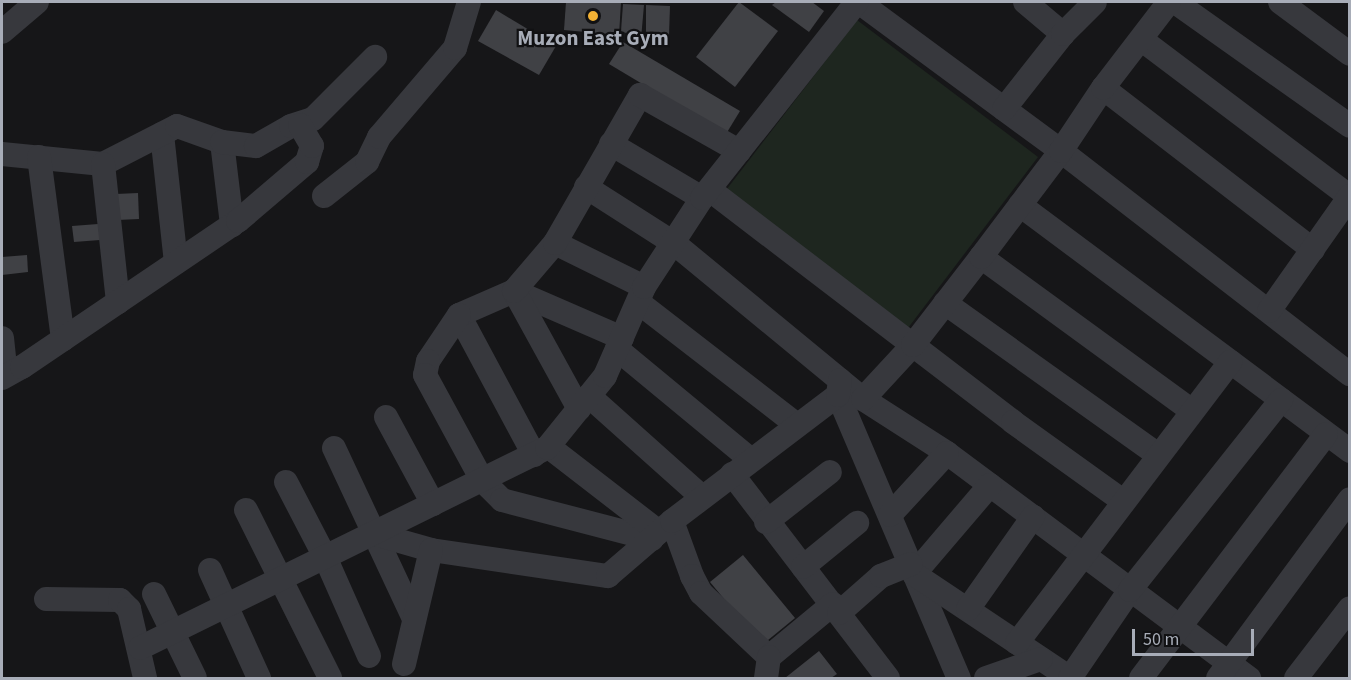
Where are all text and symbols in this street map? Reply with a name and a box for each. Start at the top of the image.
marker: Muzon East Gym [586,9,600,23]
place label: Muzon East Gym [517,25,669,51]
scale bar [1135,617,1256,655]
text: 50 m [1143,627,1179,652]

